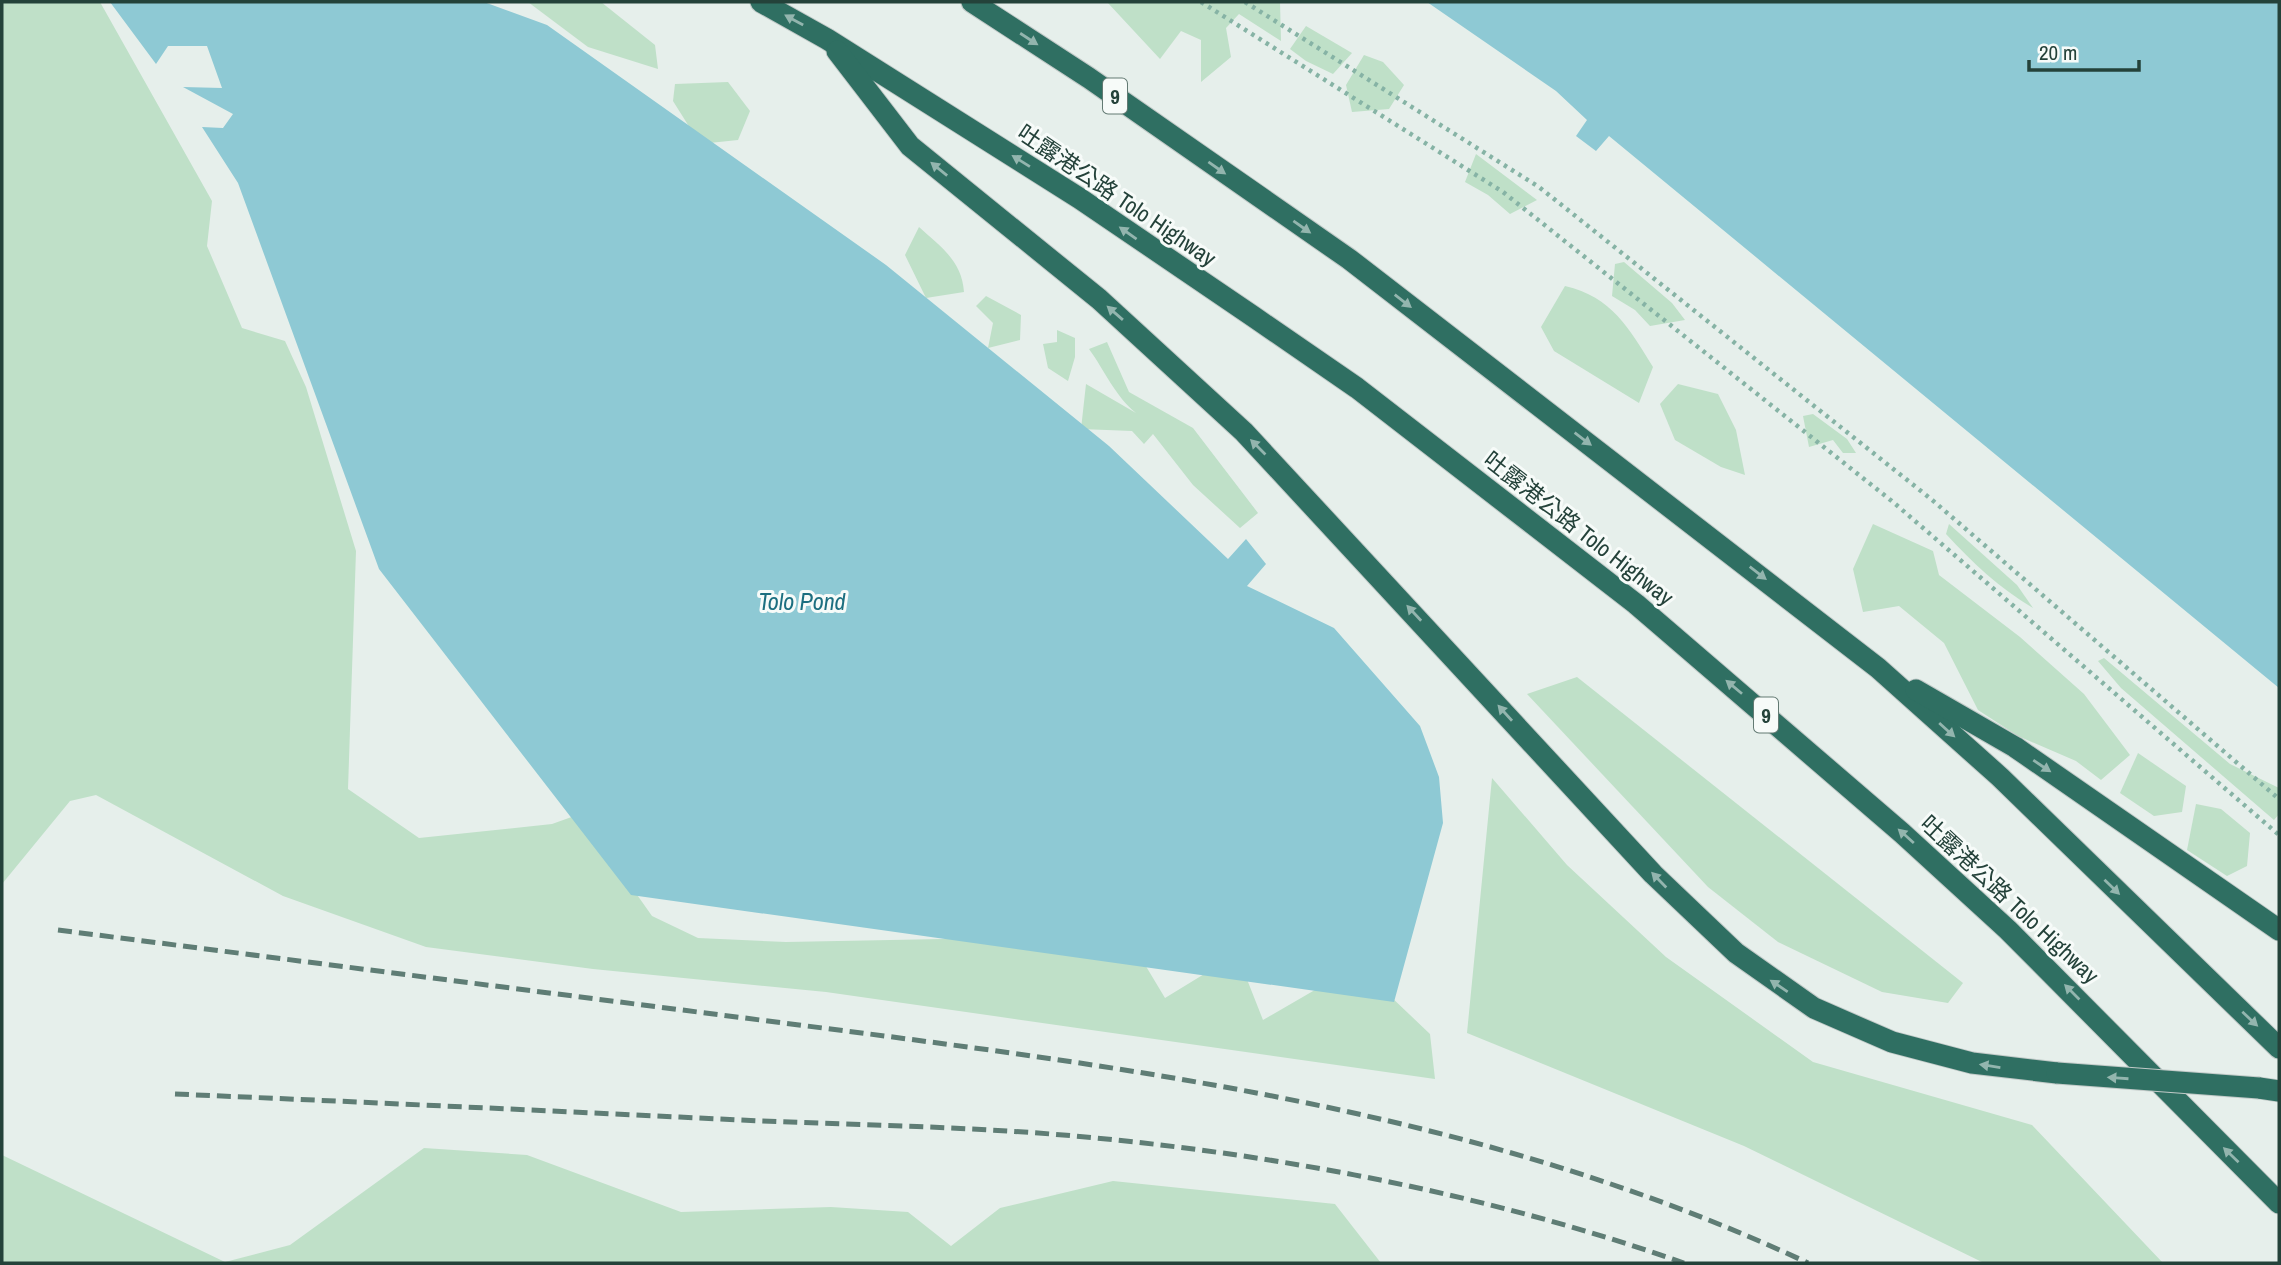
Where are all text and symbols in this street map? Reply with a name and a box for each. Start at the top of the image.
one-way arrow [784,14,803,26]
scale bar [2029,28,2139,72]
one-way arrow [1020,32,1039,45]
text: 20 m [2039,38,2077,67]
road number: 9 [1103,78,1127,114]
street label: 吐露港公路 Tolo Highway [1012,117,1223,273]
one-way arrow [1011,155,1031,168]
one-way arrow [1208,161,1226,175]
one-way arrow [930,162,948,177]
one-way arrow [1293,220,1311,234]
one-way arrow [1119,226,1137,240]
one-way arrow [1393,293,1411,308]
one-way arrow [1106,305,1124,321]
one-way arrow [1574,431,1592,446]
one-way arrow [1250,438,1267,455]
street label: 吐露港公路 Tolo Highway [1477,444,1681,612]
one-way arrow [1748,566,1766,581]
water label: Tolo Pond [758,585,847,617]
one-way arrow [1406,605,1422,622]
one-way arrow [1725,680,1743,695]
road number: 9 [1754,698,1778,732]
one-way arrow [1498,705,1514,722]
one-way arrow [1939,722,1956,737]
one-way arrow [2033,759,2051,773]
street label: 吐露港公路 Tolo Highway [1914,808,2106,990]
one-way arrow [1897,828,1915,844]
one-way arrow [1652,872,1668,889]
one-way arrow [2103,878,2120,894]
one-way arrow [1769,979,1789,992]
one-way arrow [2063,984,2080,1001]
one-way arrow [2241,1011,2259,1027]
one-way arrow [1978,1060,2000,1071]
one-way arrow [2107,1072,2129,1083]
one-way arrow [2223,1147,2240,1163]

